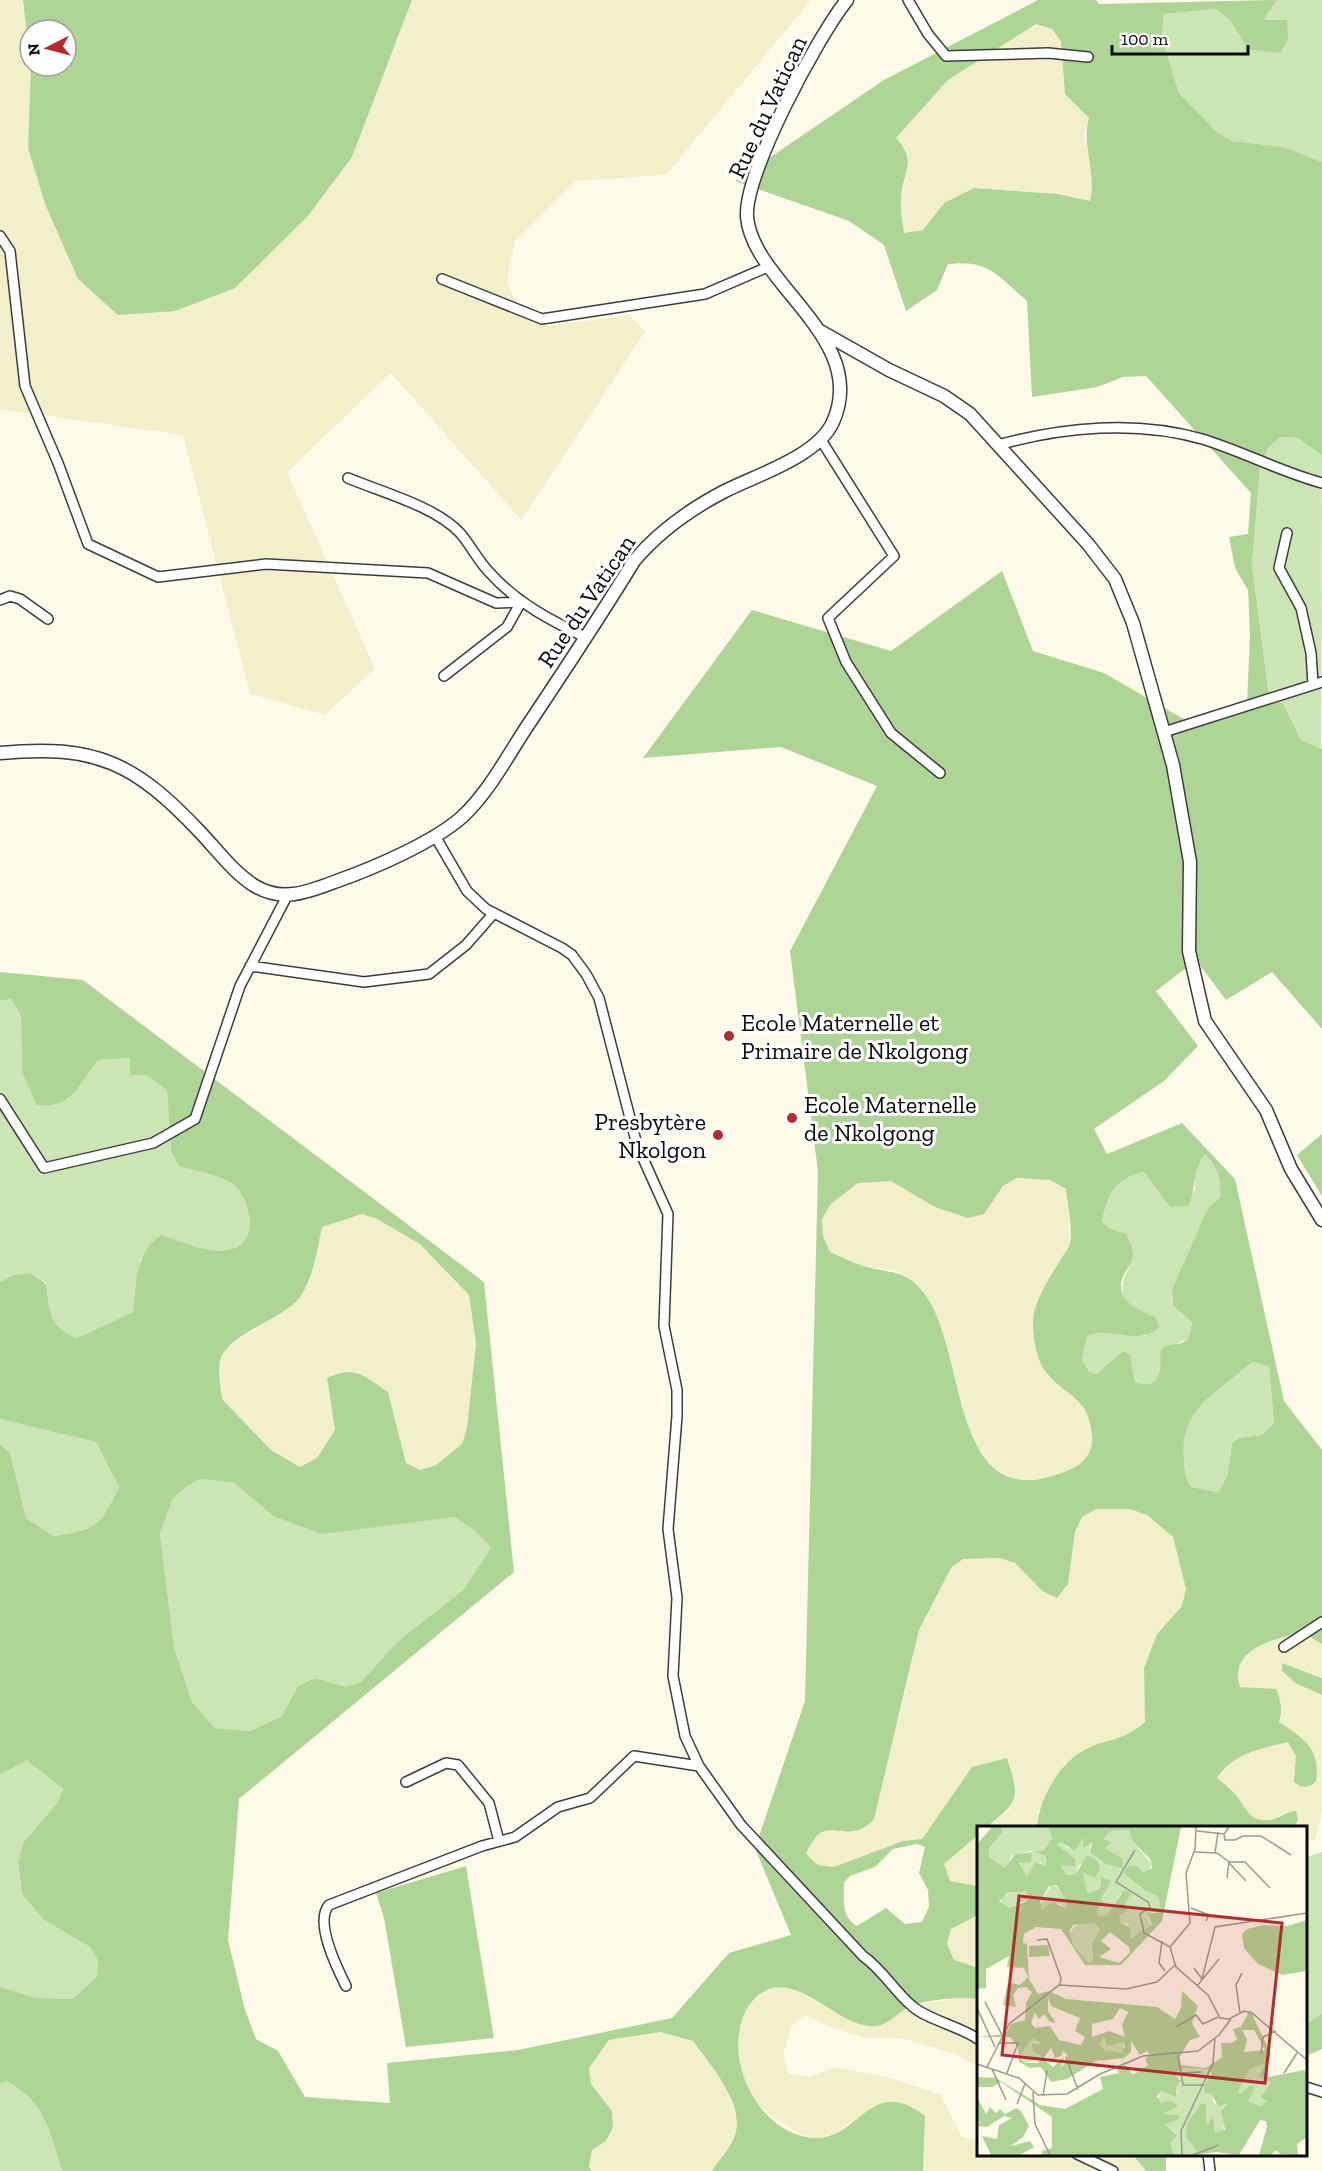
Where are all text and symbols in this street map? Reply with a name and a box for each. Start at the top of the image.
north arrow [18,18,78,78]
scale bar [1112,18,1248,56]
text: 100 m [1121,28,1169,50]
street label: Rue du Vatican [721,31,813,183]
text: N [23,42,44,57]
street label: Rue du Vatican [531,529,641,673]
place label: Ecole Maternelle et Primaire de Nkolgong [741,1008,968,1065]
marker: Ecole Maternelle et Primaire de Nkolgong [722,1029,736,1043]
place label: Ecole Maternelle de Nkolgong [804,1090,977,1147]
place label: Presbytère Nkolgon [594,1107,706,1164]
marker: Ecole Maternelle de Nkolgong [785,1111,799,1125]
marker: Presbytère Nkolgon [711,1128,725,1142]
inset map [977,1826,1307,2156]

